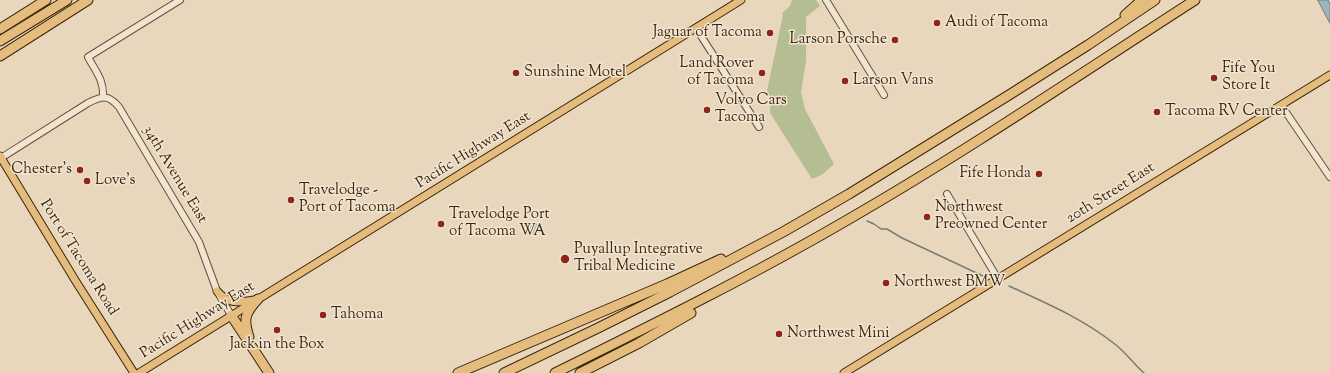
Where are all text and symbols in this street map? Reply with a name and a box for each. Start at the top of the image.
place label: Audi of Tacoma [945,14,1048,32]
marker: Audi of Tacoma [932,18,942,28]
place label: Jaguar of Tacoma [653,24,762,42]
marker: Jaguar of Tacoma [765,28,775,38]
place label: Larson Porsche [790,31,887,49]
marker: Larson Porsche [890,35,900,45]
place label: Land Rover of Tacoma [680,55,754,90]
place label: Fife You Store It [1222,60,1275,95]
place label: Sunshine Motel [524,64,626,82]
marker: Sunshine Motel [511,68,521,78]
marker: Land Rover of Tacoma [757,68,767,78]
place label: Larson Vans [853,72,933,90]
marker: Fife You Store It [1209,73,1219,83]
marker: Larson Vans [840,76,850,86]
place label: Volvo Cars Tacoma [715,92,787,127]
place label: Tacoma RV Center [1165,103,1288,121]
marker: Volvo Cars Tacoma [702,105,712,115]
marker: Tacoma RV Center [1152,107,1162,117]
street label: Pacific Highway East [413,108,535,194]
street label: 34th Avenue East [138,123,210,227]
street label: 20th Street East [1063,160,1159,228]
place label: Chester's [11,161,72,179]
marker: Chester's [75,165,85,175]
place label: Fife Honda [959,165,1031,183]
marker: Fife Honda [1034,169,1044,179]
place label: Love's [95,172,135,190]
marker: Love's [82,176,92,186]
place label: Travelodge - Port of Tacoma [299,182,396,217]
marker: Travelodge - Port of Tacoma [286,195,296,205]
street label: Port of Tacoma Road [35,197,121,319]
place label: Northwest Preowned Center [935,199,1047,234]
place label: Travelodge Port of Tacoma WA [449,206,550,241]
marker: Northwest Preowned Center [922,212,932,222]
marker: Travelodge Port of Tacoma WA [436,219,446,229]
place label: Puyallup Integrative Tribal Medicine [574,241,703,276]
marker: Puyallup Integrative Tribal Medicine [559,253,571,265]
place label: Northwest BMW [894,274,1005,292]
street label: Pacific Highway East [137,278,259,364]
marker: Northwest BMW [881,278,891,288]
place label: Tahoma [331,306,383,324]
marker: Tahoma [318,310,328,320]
marker: Jack in the Box [272,325,282,335]
place label: Northwest Mini [787,325,890,343]
marker: Northwest Mini [774,329,784,339]
place label: Jack in the Box [229,336,325,354]

